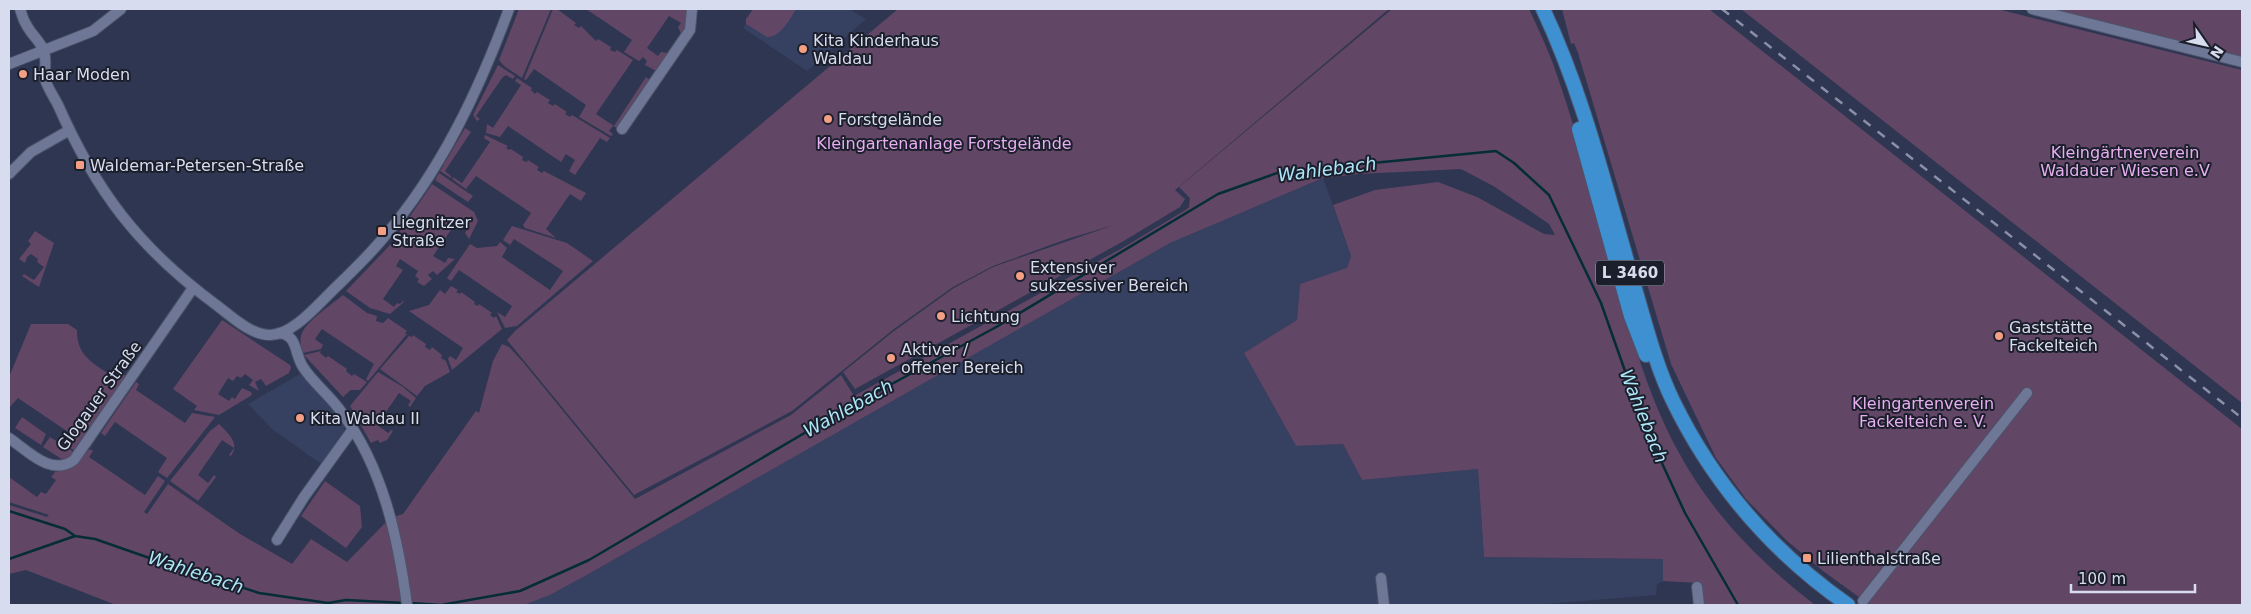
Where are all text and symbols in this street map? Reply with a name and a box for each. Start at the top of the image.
north arrow [2181,20,2231,70]
place label: Kita Kinderhaus Waldau [813,31,939,68]
marker: Kita Kinderhaus Waldau [797,43,809,55]
text: N [2207,43,2227,62]
place label: Haar Moden [33,65,130,84]
marker: Haar Moden [17,68,29,80]
place label: Forstgelände [838,110,942,129]
marker: Forstgelände [822,113,834,125]
park label: Kleingartenanlage Forstgelände [816,134,1072,153]
park label: Kleingärtnerverein Waldauer Wiesen e.V [2040,143,2210,180]
water label: Wahlebach [1277,153,1377,185]
place label: Waldemar-Petersen-Straße [90,156,304,175]
marker: Waldemar-Petersen-Straße [74,159,86,171]
place label: Liegnitzer Straße [392,213,471,250]
marker: Liegnitzer Straße [376,225,388,237]
place label: Extensiver sukzessiver Bereich [1030,258,1188,295]
road number: L 3460 [1596,260,1664,286]
marker: Extensiver sukzessiver Bereich [1014,270,1026,282]
place label: Lichtung [951,307,1020,326]
marker: Lichtung [935,310,947,322]
place label: Gaststätte Fackelteich [2009,318,2098,355]
marker: Gaststätte Fackelteich [1993,330,2005,342]
street label: Glogauer Straße [53,337,145,455]
place label: Aktiver / offener Bereich [901,340,1024,377]
marker: Aktiver / offener Bereich [885,352,897,364]
water label: Wahlebach [1616,366,1672,466]
water label: Wahlebach [800,375,896,441]
park label: Kleingartenverein Fackelteich e. V. [1852,394,1994,431]
place label: Kita Waldau II [310,409,420,428]
marker: Kita Waldau II [294,412,306,424]
water label: Wahlebach [146,547,246,597]
place label: Lilienthalstraße [1817,549,1941,568]
marker: Lilienthalstraße [1801,552,1813,564]
scale bar [2071,562,2195,594]
text: 100 m [2078,570,2126,588]

